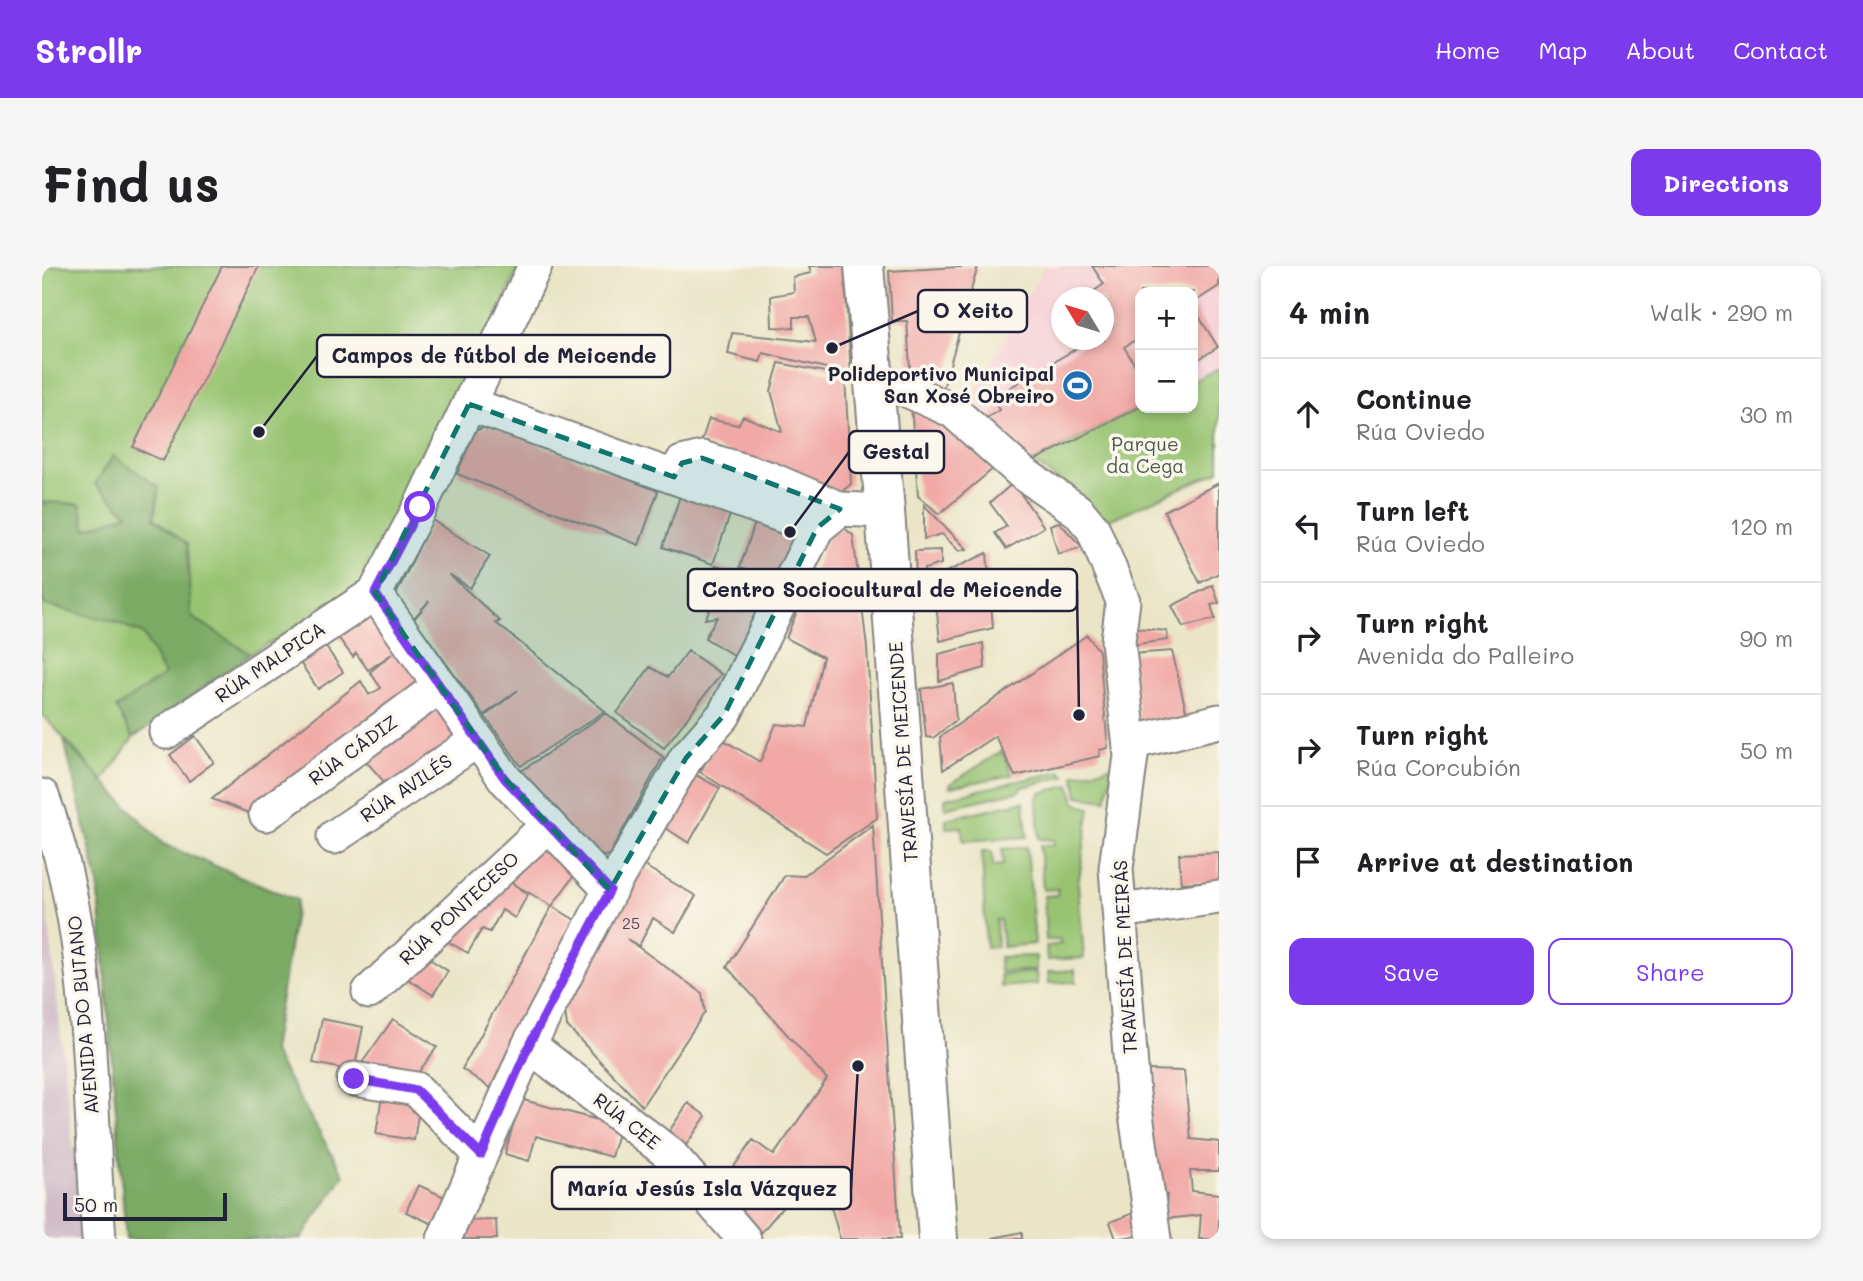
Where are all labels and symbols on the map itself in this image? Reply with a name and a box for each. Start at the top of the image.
north arrow [1051,287,1114,350]
callout: O Xeito [918,290,1027,332]
text: O Xeito [933,296,1014,323]
callout: Campos de fútbol de Meicende [317,335,670,377]
text: Campos de fútbol de Meicende [331,341,657,368]
place label: Polideportivo Municipal San Xosé Obreiro [828,361,1054,408]
sports icon: Polideportivo Municipal San Xosé Obreiro [1060,368,1094,402]
callout: Gestal [849,431,944,473]
park label: Parque da Cega [1106,431,1184,478]
text: Gestal [862,437,930,464]
route start [404,491,435,522]
callout: Centro Sociocultural de Meicende [688,569,1077,611]
text: Centro Sociocultural de Meicende [702,575,1062,602]
street label: RÚA MALPICA [210,615,330,708]
street label: TRAVESÍA DE MEICENDE [882,641,923,863]
street label: RÚA CÁDIZ [303,709,402,790]
street label: RÚA AVILÉS [355,748,456,827]
street label: RÚA PONTECESO [393,846,524,970]
street label: TRAVESÍA DE MEIRÁS [1107,859,1142,1055]
house number: 25 [622,912,640,933]
street label: AVENIDA DO BUTANO [61,915,104,1115]
route end [338,1063,369,1094]
street label: RÚA CEE [589,1087,666,1155]
callout: María Jesús Isla Vázquez [552,1167,851,1209]
text: María Jesús Isla Vázquez [567,1174,837,1201]
scale bar [63,1190,228,1222]

